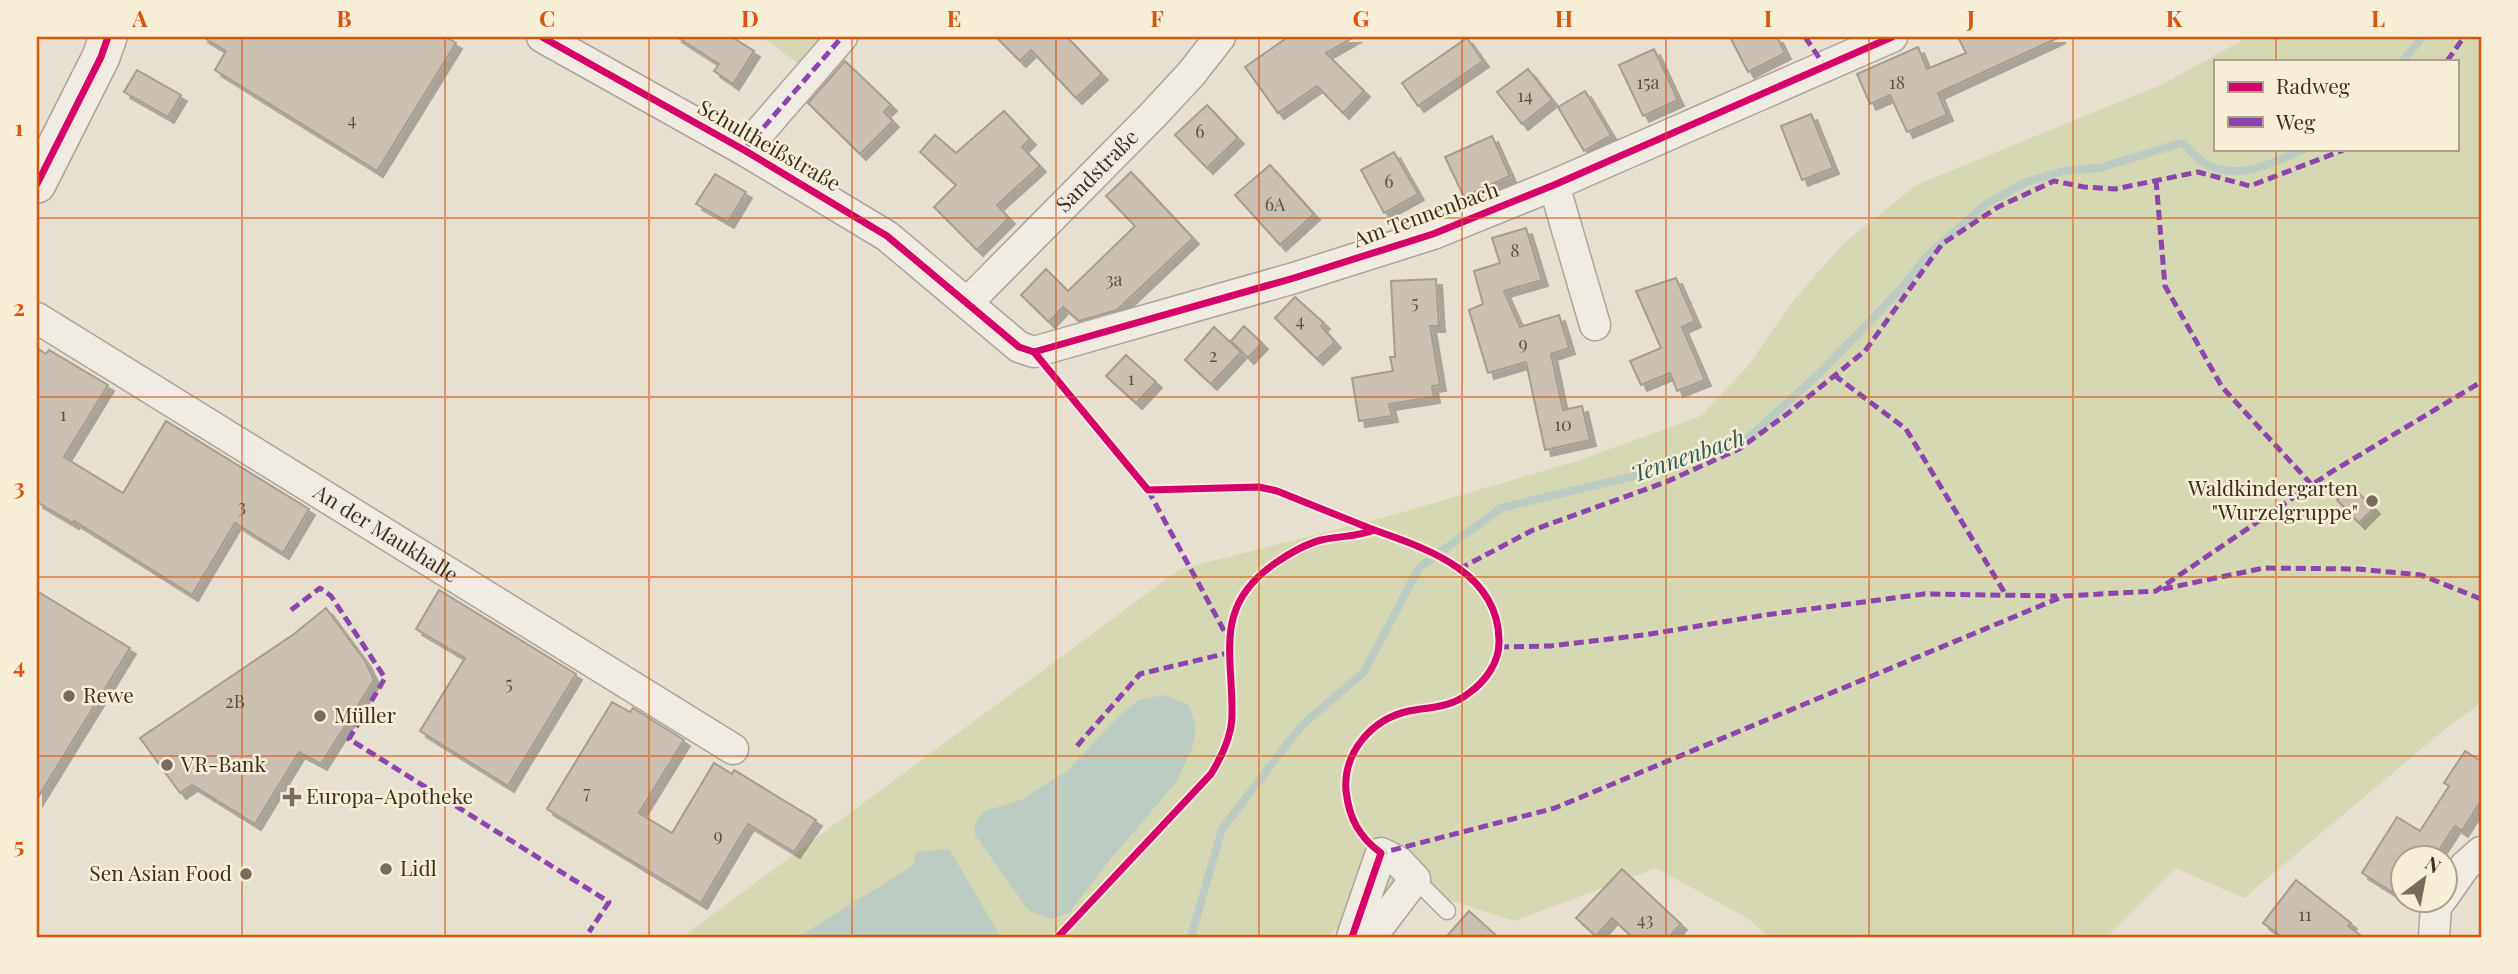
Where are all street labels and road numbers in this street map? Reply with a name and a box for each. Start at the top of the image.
street label: Schultheißstraße [694,92,846,197]
street label: Sandstraße [1049,122,1143,217]
street label: Am Tennenbach [1348,174,1502,253]
street label: An der Maukhalle [308,476,464,588]

